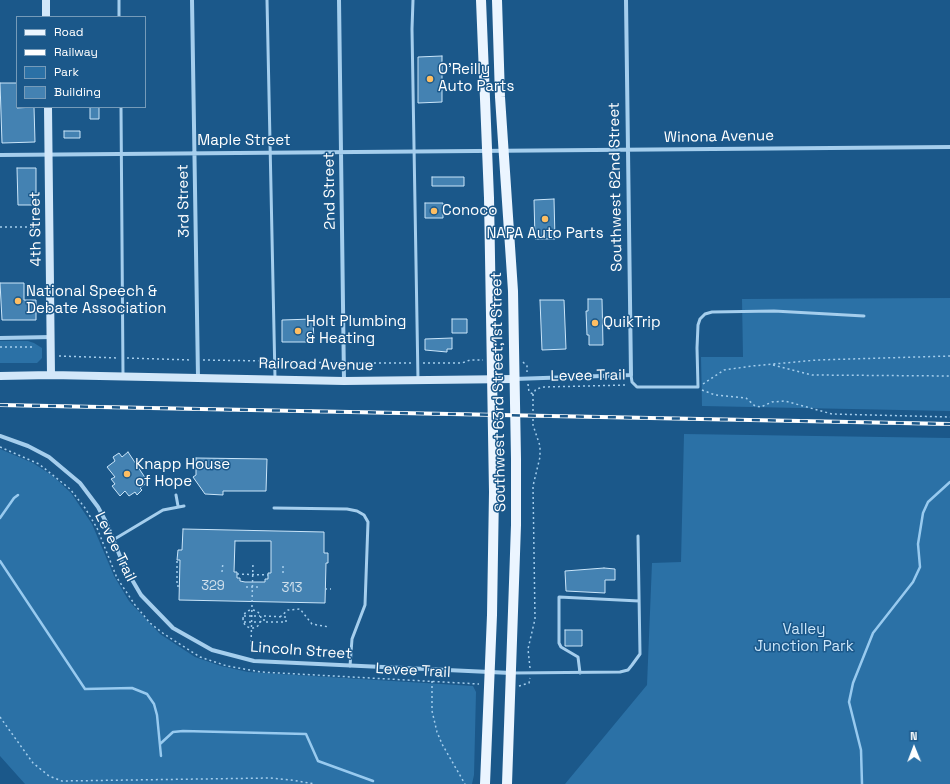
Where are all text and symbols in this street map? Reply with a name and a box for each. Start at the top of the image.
legend [16,16,146,108]
text: Road [54,24,83,40]
text: Railway [54,44,98,60]
place label: O'Reilly Auto Parts [438,61,514,96]
text: Park [54,64,79,80]
marker: O'Reilly Auto Parts [425,74,435,84]
text: Building [54,84,101,100]
street label: Southwest 62nd Street [606,102,626,272]
street label: Winona Avenue [664,127,774,147]
street label: Maple Street [197,132,291,150]
street label: 2nd Street [320,152,340,230]
street label: 3rd Street [174,164,194,238]
street label: 4th Street [26,191,46,267]
place label: Conoco [442,202,498,220]
marker: Conoco [429,206,439,216]
marker: NAPA Auto Parts [540,214,550,224]
place label: NAPA Auto Parts [486,225,604,243]
street label: Southwest 63rd Street;1st Street [488,272,510,512]
place label: National Speech & Debate Association [26,283,166,318]
marker: National Speech & Debate Association [13,296,23,306]
place label: Holt Plumbing & Heating [306,313,406,348]
place label: QuikTrip [603,314,661,332]
marker: QuikTrip [590,318,600,328]
marker: Holt Plumbing & Heating [293,326,303,336]
street label: Railroad Avenue [258,355,374,375]
street label: Levee Trail [550,366,626,386]
place label: Knapp House of Hope [135,456,230,491]
marker: Knapp House of Hope [122,469,132,479]
street label: Levee Trail [90,509,140,585]
house number: 329 [201,578,225,594]
house number: 313 [282,580,302,596]
park label: Valley Junction Park [754,621,854,656]
street label: Lincoln Street [250,638,352,664]
street label: Levee Trail [375,660,451,682]
north arrow [894,728,934,768]
text: N [910,729,918,743]

